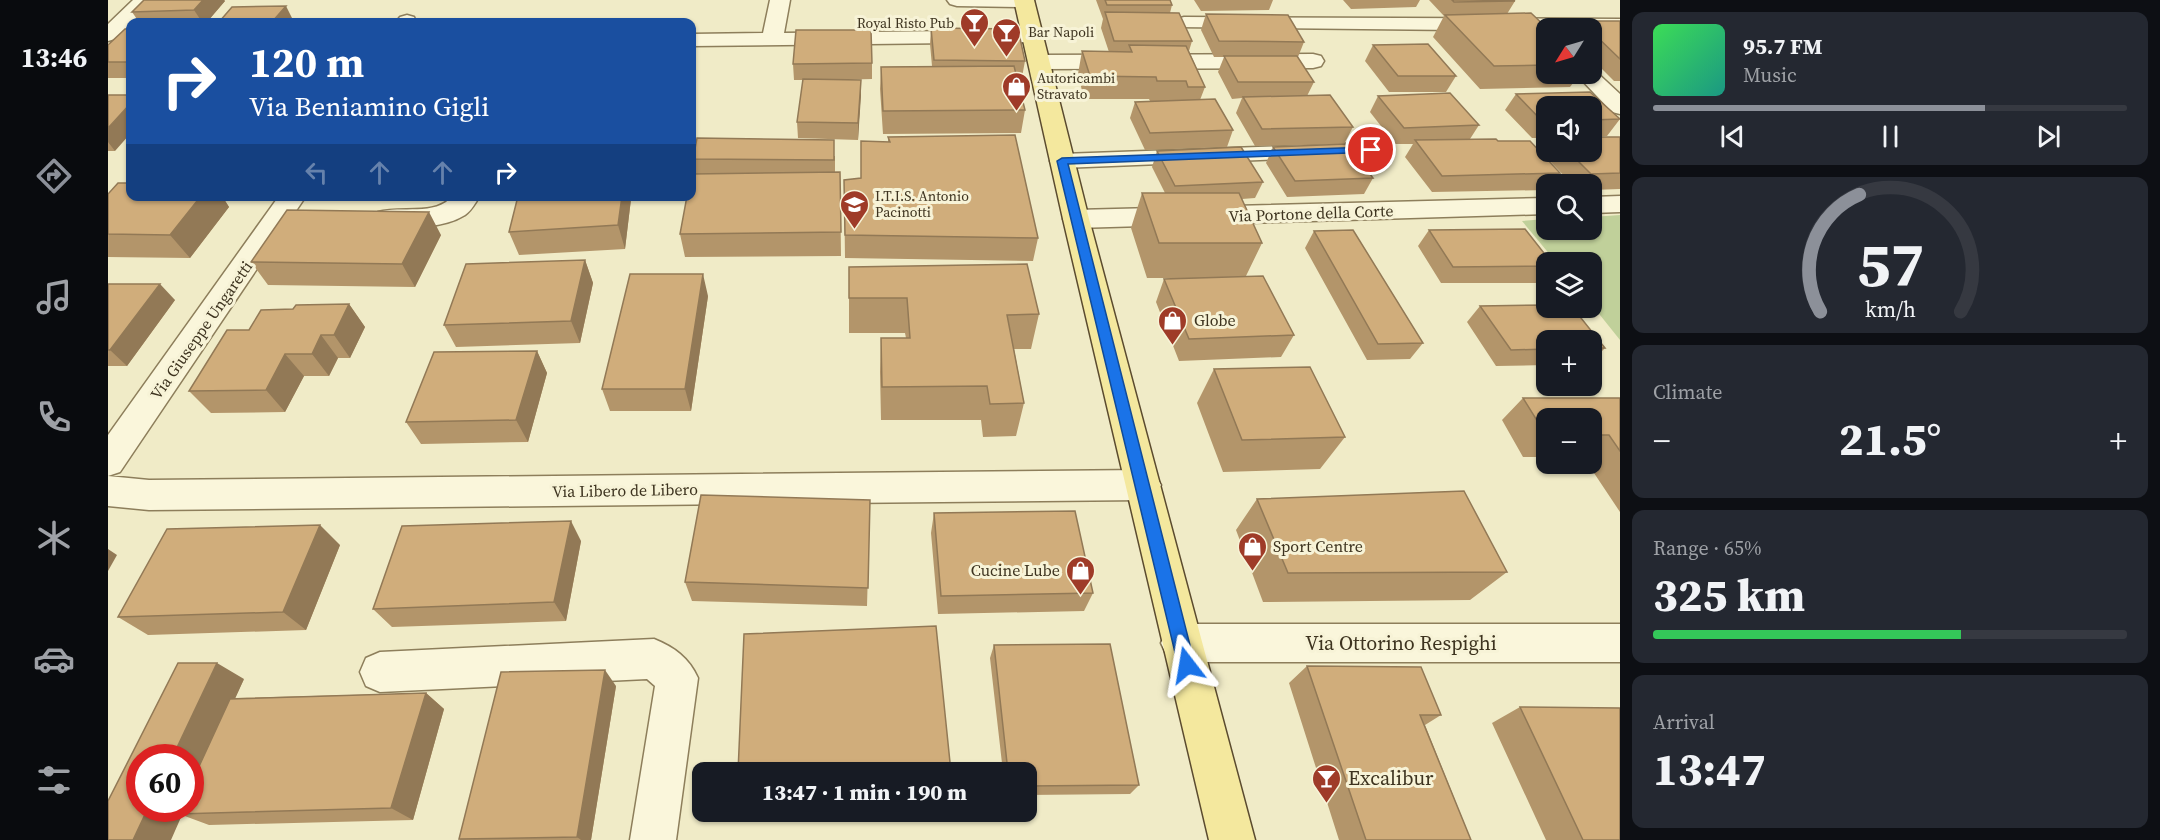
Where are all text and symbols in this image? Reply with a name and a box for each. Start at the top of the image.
bar icon: Royal Risto Pub [959,7,991,49]
place label: Royal Risto Pub [857,13,954,33]
bar icon: Bar Napoli [991,16,1023,58]
north arrow [1536,18,1602,84]
map controls [1536,18,1602,474]
place label: Bar Napoli [1028,22,1094,42]
text: 95.7 FM [1743,31,1822,61]
text: 120 m [249,33,364,91]
text: 13:46 [21,39,87,76]
icon: right [150,42,228,120]
text: Music [1743,61,1797,89]
place label: Autoricambi Stravato [1037,68,1115,104]
shop icon: Autoricambi Stravato [1000,70,1032,112]
text: Via Beniamino Gigli [249,88,489,125]
button: sound [1536,96,1602,162]
icon: previous [1716,120,1749,153]
icon: pause [1874,120,1907,153]
icon: next [2032,120,2065,153]
pin [1345,124,1396,175]
icon: arrive [1354,133,1387,166]
icon: directions [33,155,75,197]
icon: left [300,156,333,189]
icon: ahead [363,156,396,189]
icon: ahead [426,156,459,189]
icon: right [489,156,522,189]
button: search [1536,174,1602,240]
place label: I.T.I.S. Antonio Pacinotti [875,186,969,222]
school or university icon: I.T.I.S. Antonio Pacinotti [838,188,870,230]
street label: Via Portone della Corte [1228,199,1394,227]
text: 57 [1856,221,1924,307]
button: layers [1536,252,1602,318]
street label: Via Giuseppe Ungaretti [145,256,257,404]
icon: music [33,276,75,318]
text: km/h [1864,295,1916,324]
shop icon: Globe [1157,304,1189,346]
place label: Globe [1194,309,1236,331]
button: + [1536,330,1602,396]
text: Climate [1653,378,1722,406]
icon: phone [33,396,75,438]
button: − [1536,408,1602,474]
text: 21.5° [1839,408,1941,470]
text: − [1653,418,1671,463]
text: + [2110,418,2127,463]
street label: Via Libero de Libero [552,478,698,502]
icon: climate [33,517,75,559]
shop icon: Sport Centre [1236,530,1268,572]
text: Range · 65% [1653,534,1762,562]
place label: Sport Centre [1273,535,1363,557]
shop icon: Cucine Lube [1065,554,1097,596]
place label: Cucine Lube [971,559,1060,581]
text: 325 km [1653,564,1805,626]
street label: Via Ottorino Respighi [1305,629,1497,657]
position arrow [1155,633,1219,697]
icon: car [33,638,75,680]
text: Arrival [1653,708,1715,736]
text: 13:47 [1653,738,1766,800]
speed limit sign: 60 [126,744,204,822]
icon: filters [33,759,75,801]
bar icon: Excalibur [1311,762,1343,804]
place label: Excalibur [1348,764,1434,792]
text: 13:47 · 1 min · 190 m [762,777,967,807]

